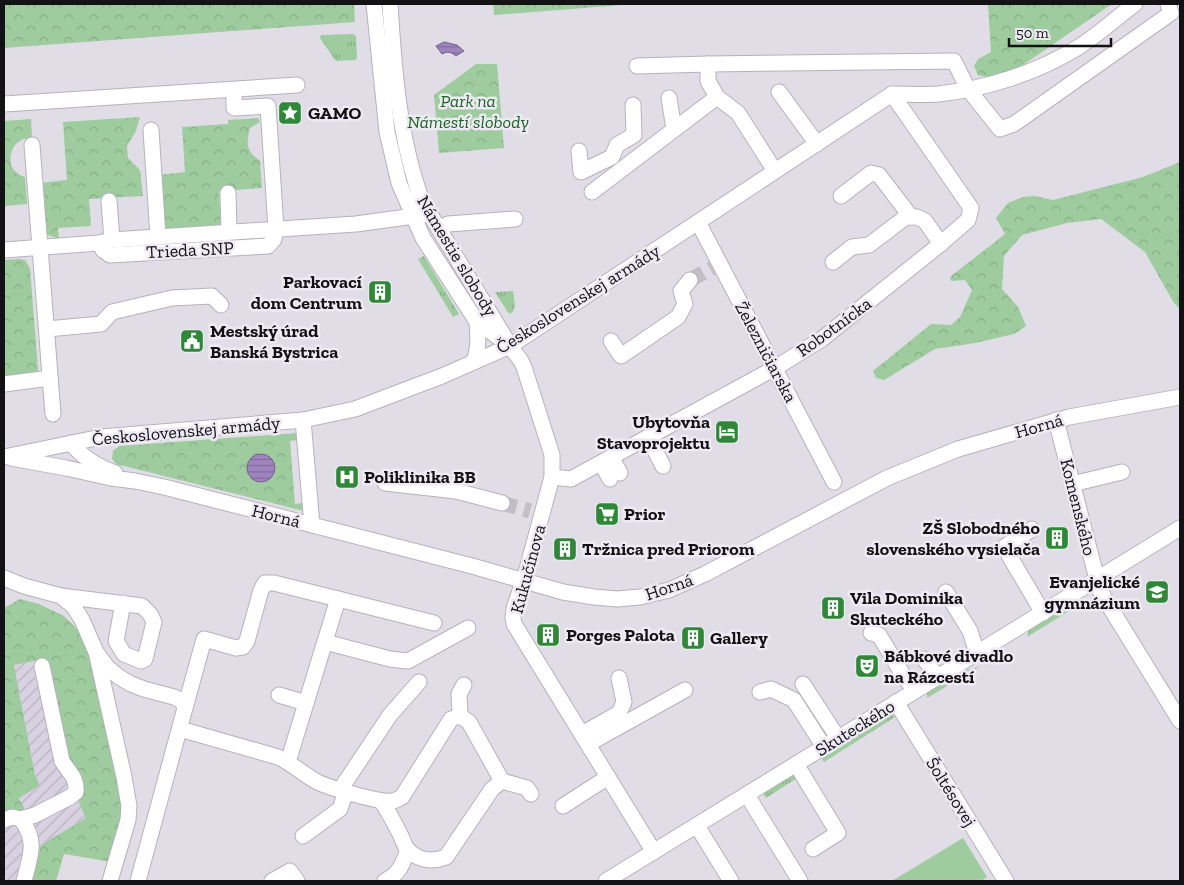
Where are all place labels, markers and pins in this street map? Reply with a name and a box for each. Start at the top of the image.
place icon: GAMO [277,100,303,126]
place label: GAMO [308,102,361,124]
place label: Parkovací dom Centrum [251,271,363,314]
building icon: Parkovací dom Centrum [367,279,393,305]
place label: Mestský úrad Banská Bystrica [210,320,338,363]
public building icon: Mestský úrad Banská Bystrica [179,328,205,354]
place label: Ubytovňa Stavoprojektu [597,411,710,454]
hotel icon: Ubytovňa Stavoprojektu [714,419,740,445]
hospital icon: Poliklinika BB [334,464,360,490]
place label: Poliklinika BB [364,466,476,488]
supermarket icon: Prior [594,501,620,527]
place label: Prior [624,503,665,525]
place label: ZŠ Slobodného slovenského vysielača [866,517,1041,560]
building icon: ZŠ Slobodného slovenského vysielača [1044,525,1070,551]
building icon: Tržnica pred Priorom [552,536,578,562]
place label: Tržnica pred Priorom [582,538,755,560]
place label: Evanjelické gymnázium [1044,571,1140,614]
school or university icon: Evanjelické gymnázium [1144,579,1170,605]
place label: Vila Dominika Skuteckého [850,587,963,630]
building icon: Vila Dominika Skuteckého [820,595,846,621]
building icon: Porges Palota [535,622,561,648]
place label: Porges Palota [566,624,675,646]
building icon: Gallery [680,625,706,651]
place label: Gallery [710,627,768,649]
place label: Bábkové divadlo na Rázcestí [884,645,1014,688]
theatre icon: Bábkové divadlo na Rázcestí [854,653,880,679]

